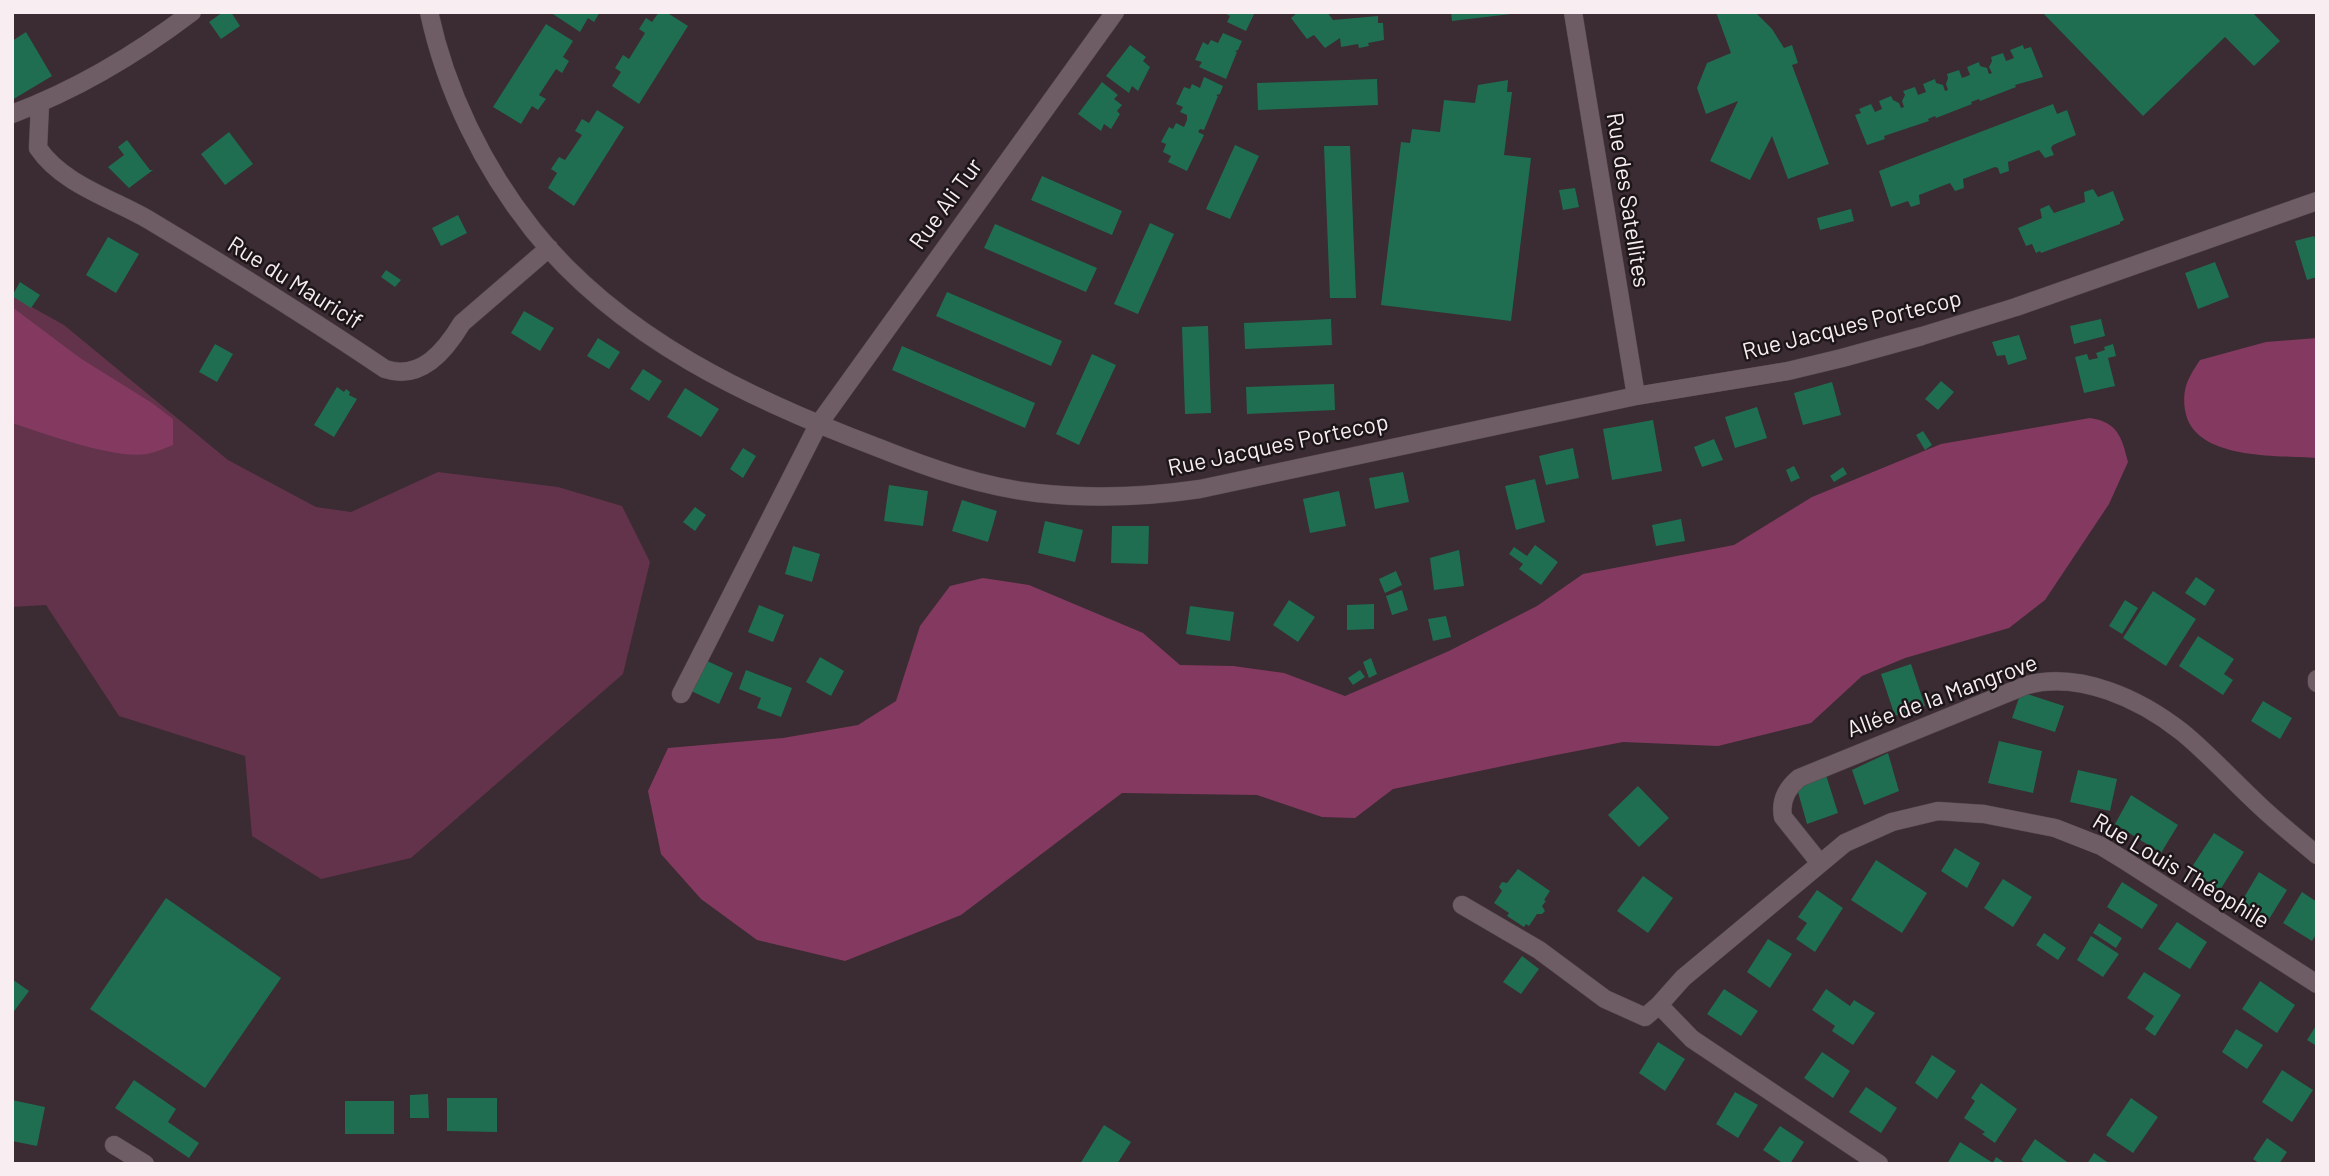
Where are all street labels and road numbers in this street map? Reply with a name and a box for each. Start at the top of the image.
street label: Rue des Satellites [1601,111,1655,289]
street label: Rue Ali Tur [904,153,988,255]
street label: Rue du Mauricif [223,231,367,335]
street label: Rue Jacques Portecop [1740,284,1964,366]
street label: Rue Jacques Portecop [1165,408,1391,482]
street label: Allée de la Mangrove [1843,649,2041,743]
street label: Rue Louis Théophile [2088,807,2274,935]

